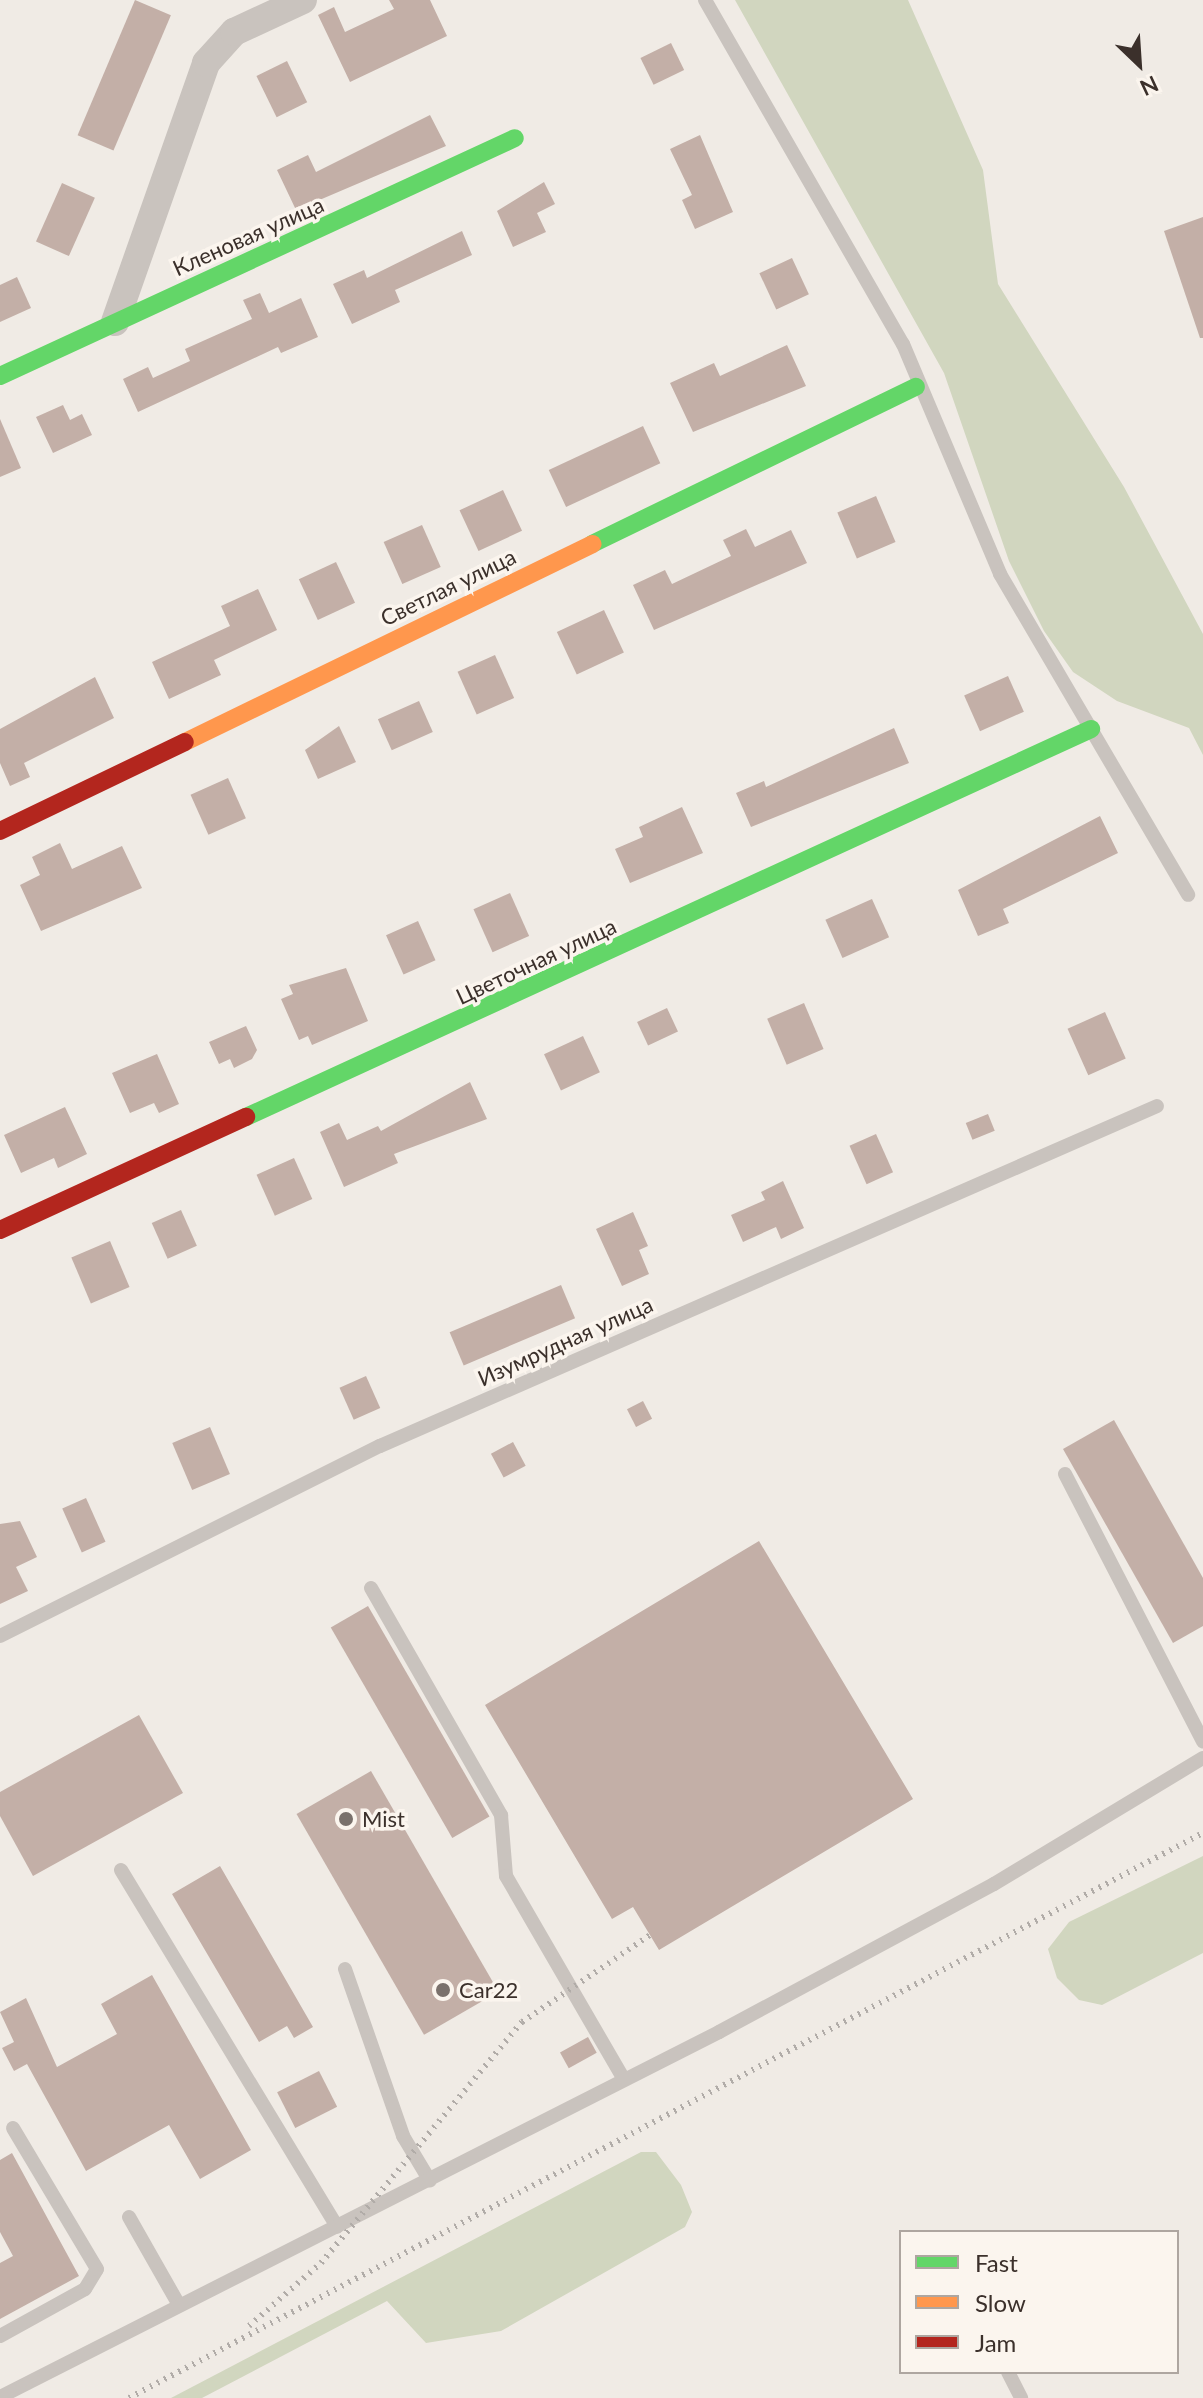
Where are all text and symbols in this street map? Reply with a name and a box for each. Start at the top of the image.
north arrow [1099,24,1179,104]
text: N [1136,70,1163,102]
street label: Кленовая улица [168,191,328,281]
street label: Светлая улица [376,543,520,631]
street label: Цветочная улица [452,912,620,1010]
street label: Изумрудная улица [473,1291,657,1391]
place label: Mist [362,1806,405,1832]
marker: Mist [337,1810,355,1828]
place label: Car22 [459,1977,518,2003]
marker: Car22 [434,1981,452,1999]
legend [899,2230,1179,2374]
text: Fast [975,2248,1018,2277]
text: Slow [975,2288,1026,2317]
text: Jam [975,2328,1016,2357]

